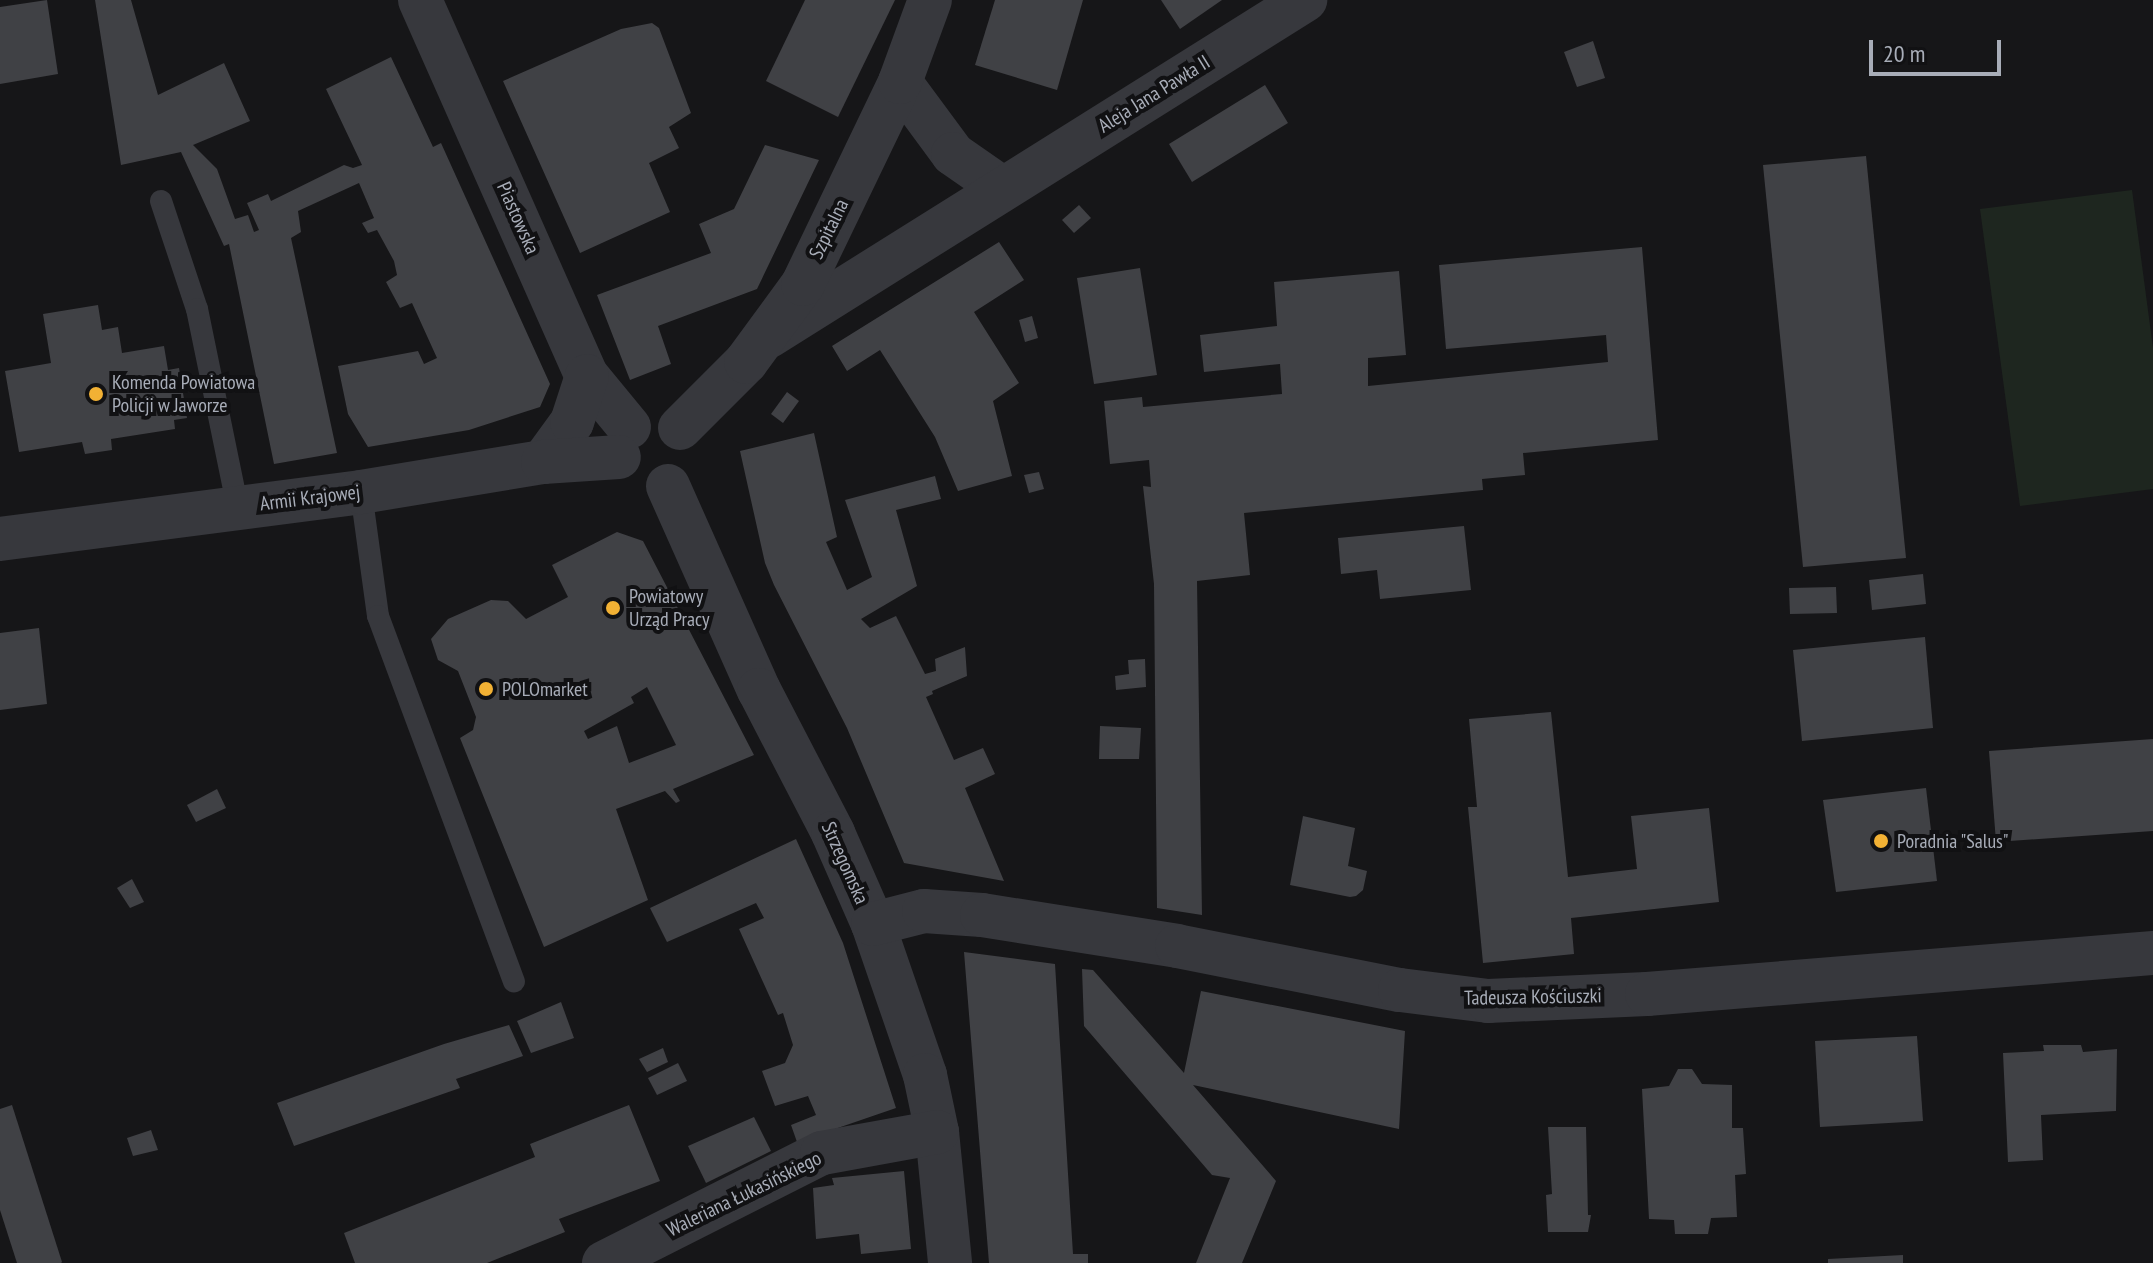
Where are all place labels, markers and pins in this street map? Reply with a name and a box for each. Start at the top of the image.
place label: Komenda Powiatowa Policji w Jaworze [112,370,255,417]
marker: Komenda Powiatowa Policji w Jaworze [87,385,105,403]
place label: Powiatowy Urząd Pracy [629,584,709,631]
marker: Powiatowy Urząd Pracy [604,599,622,617]
place label: POLOmarket [502,677,588,701]
marker: POLOmarket [477,680,495,698]
place label: Poradnia "Salus" [1897,829,2010,853]
marker: Poradnia "Salus" [1872,832,1890,850]

